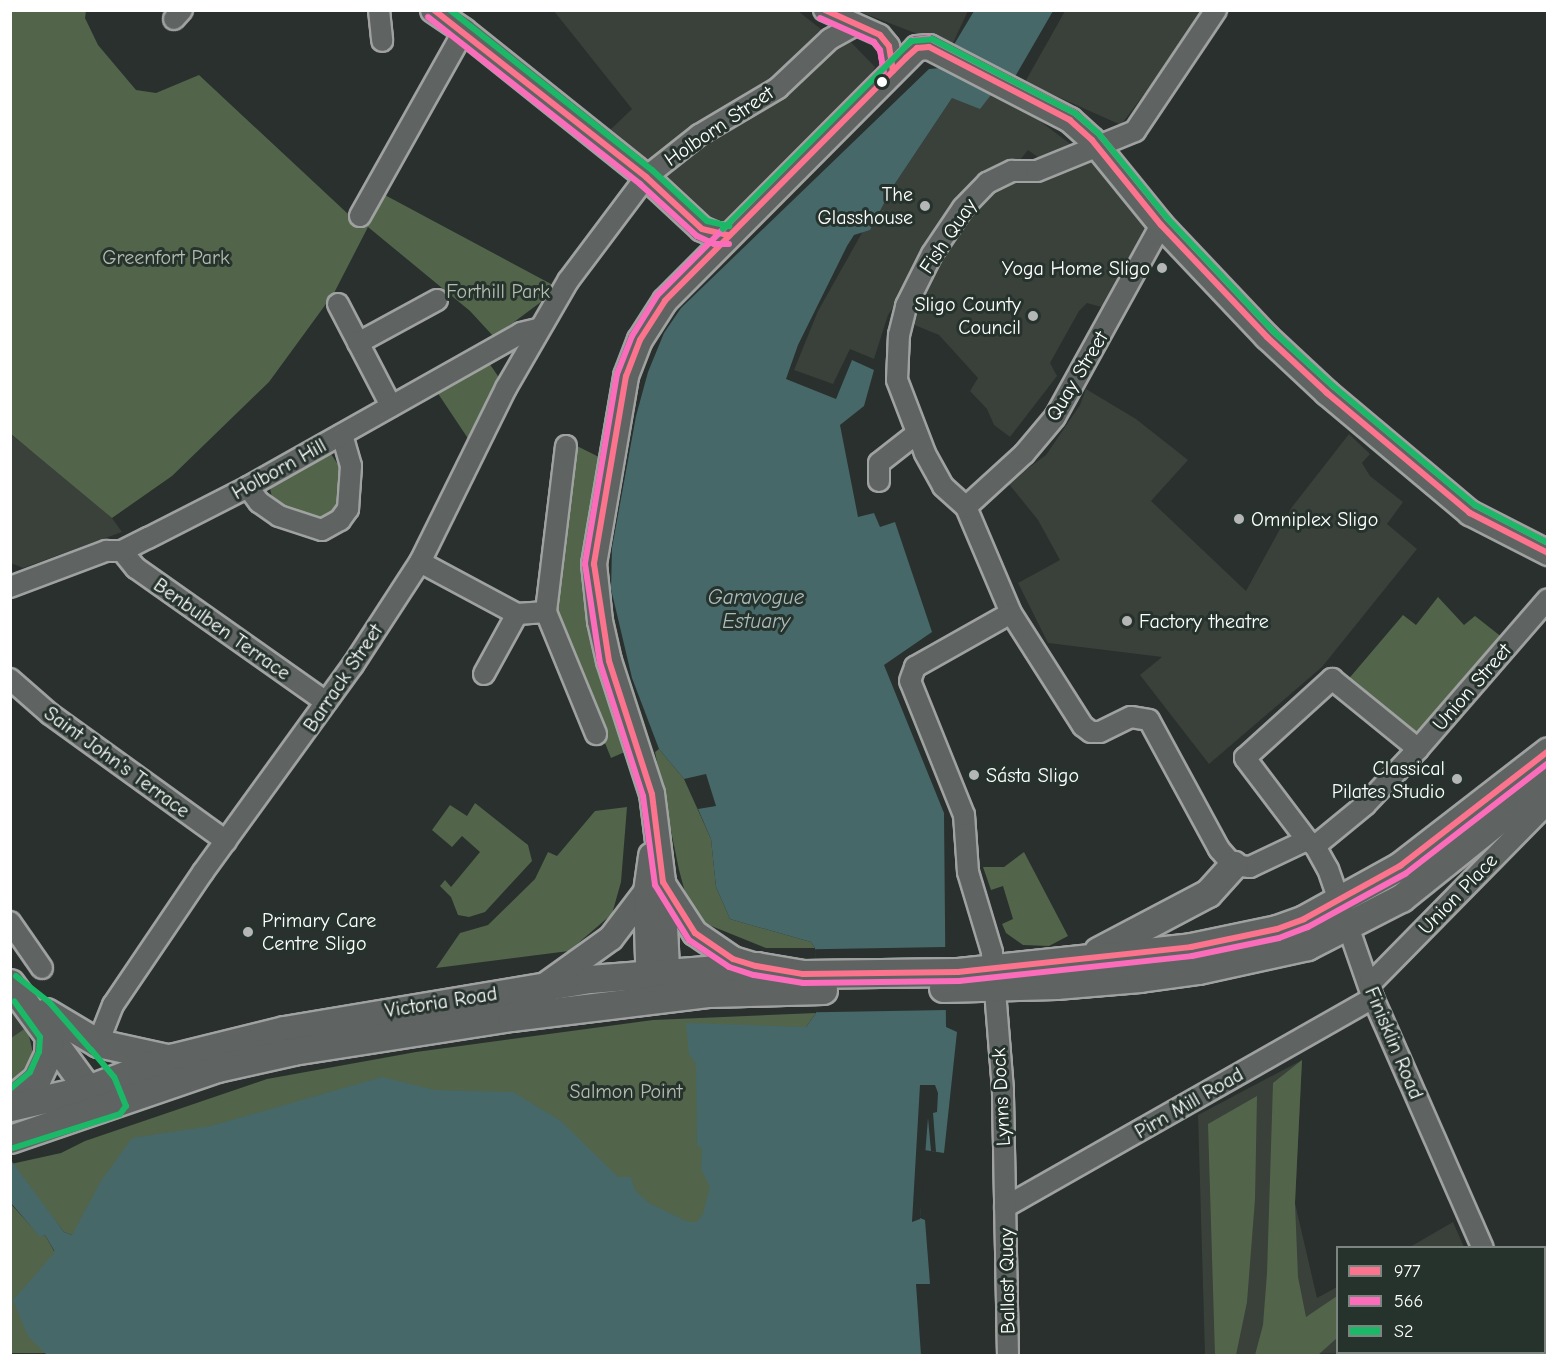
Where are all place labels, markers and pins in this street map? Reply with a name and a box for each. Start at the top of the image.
unlabelled marker [876,76,888,88]
place label: The Glasshouse [818,183,913,230]
marker: The Glasshouse [918,199,932,213]
place label: Yoga Home Sligo [1002,256,1150,280]
marker: Yoga Home Sligo [1155,261,1169,275]
place label: Sligo County Council [914,292,1021,339]
marker: Sligo County Council [1026,309,1040,323]
place label: Omniplex Sligo [1251,507,1378,531]
marker: Omniplex Sligo [1232,512,1246,526]
place label: Factory theatre [1139,609,1269,633]
marker: Factory theatre [1120,614,1134,628]
place label: Classical Pilates Studio [1332,756,1445,803]
place label: Sásta Sligo [986,763,1079,787]
marker: Sásta Sligo [967,768,981,782]
marker: Classical Pilates Studio [1450,772,1464,786]
place label: Primary Care Centre Sligo [262,909,376,956]
marker: Primary Care Centre Sligo [239,923,257,941]

